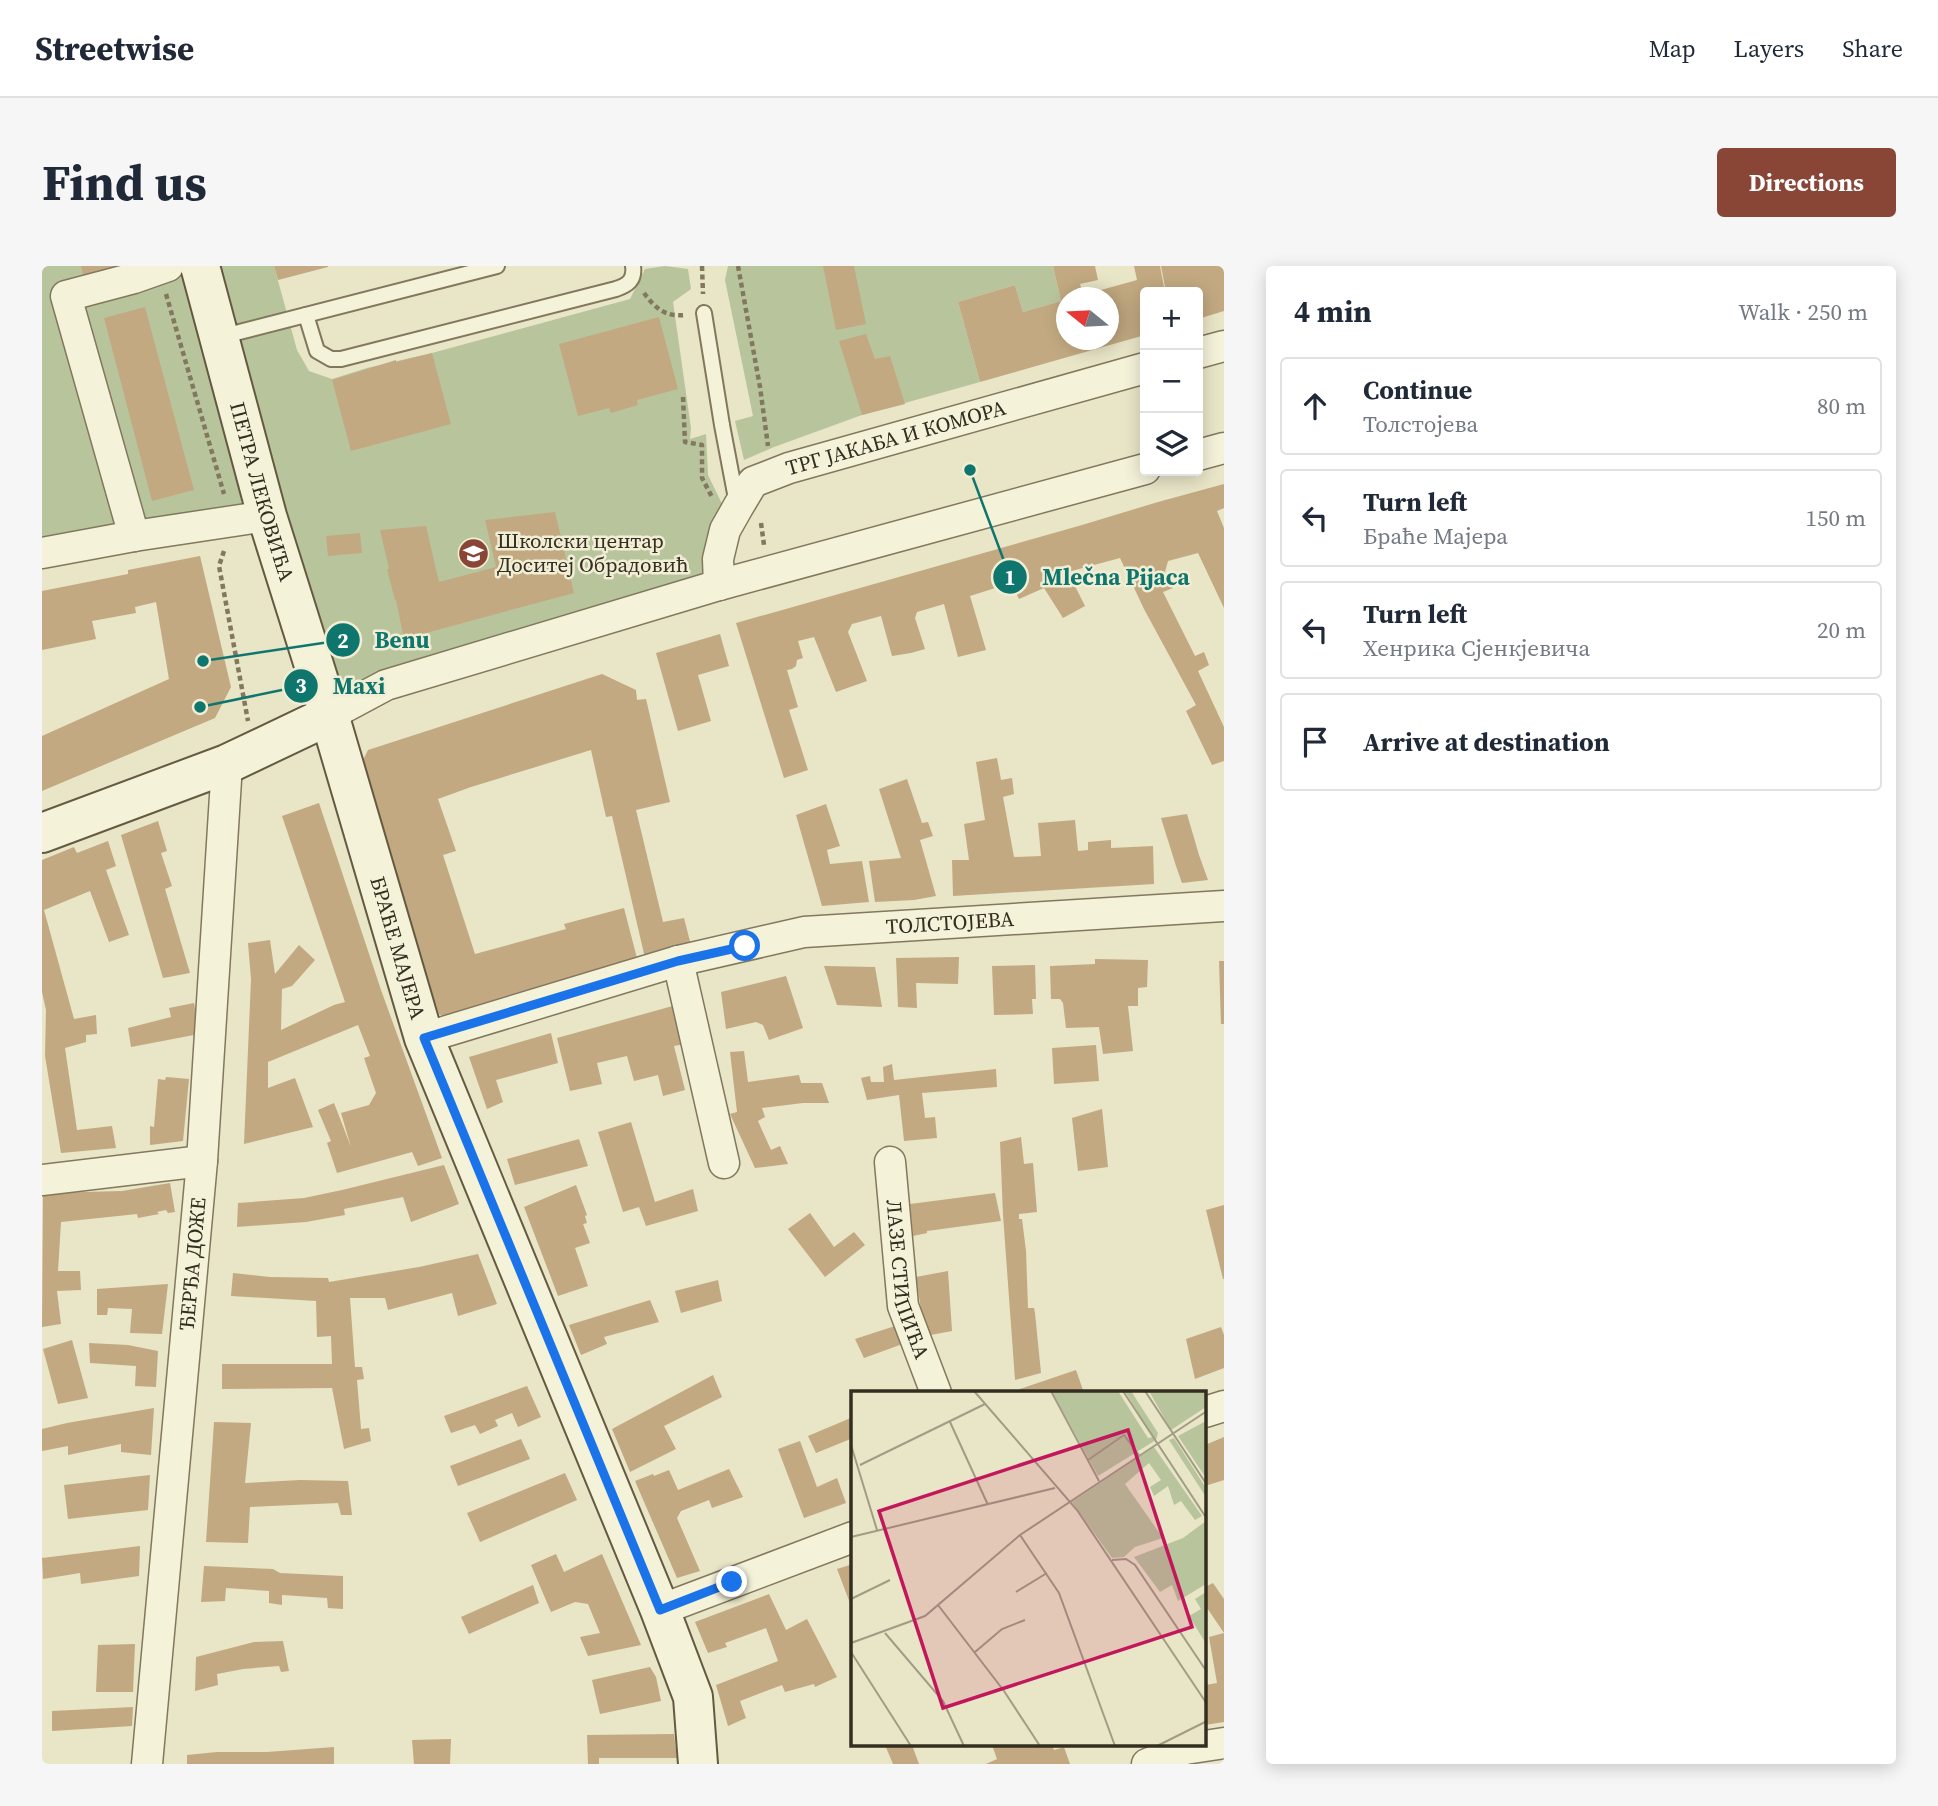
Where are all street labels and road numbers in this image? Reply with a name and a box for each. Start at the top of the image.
street label: ТРГ ЈАКАБА И КОМОРА [782,393,1009,482]
street label: ПЕТРА ЛЕКОВИЋА [223,399,302,585]
street label: БРАЋЕ МАЈЕРА [363,873,433,1023]
street label: ТОЛСТОЈЕВА [885,904,1015,941]
street label: ЂЕРЂА ДОЖЕ [172,1196,213,1332]
street label: ЛАЗЕ СТИПИЋА [879,1198,937,1363]

